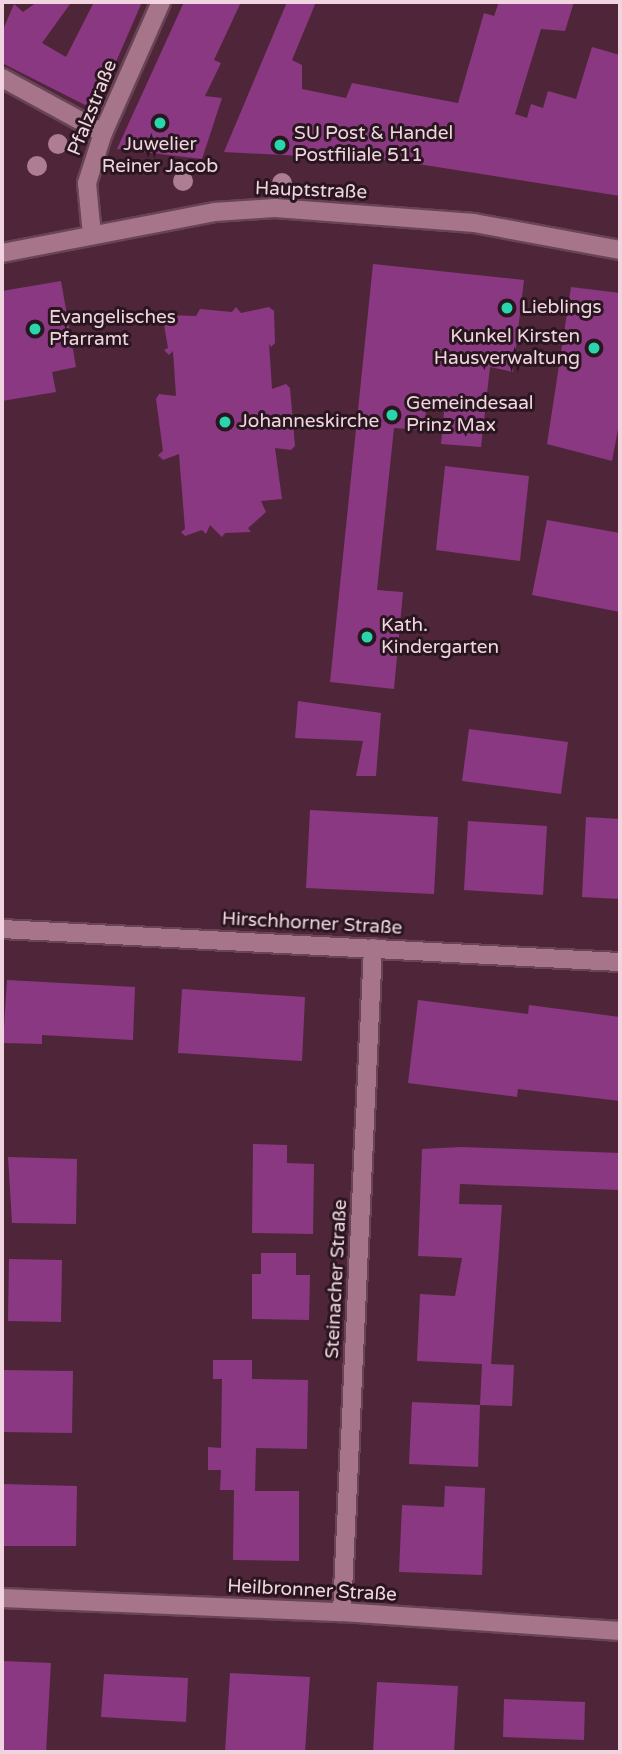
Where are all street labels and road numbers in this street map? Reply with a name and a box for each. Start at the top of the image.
street label: Pfalzstraße [63,57,123,159]
street label: Hauptstraße [255,178,367,204]
street label: Hirschhorner Straße [221,908,403,940]
street label: Steinacher Straße [321,1199,353,1359]
street label: Heilbronner Straße [227,1575,397,1607]

